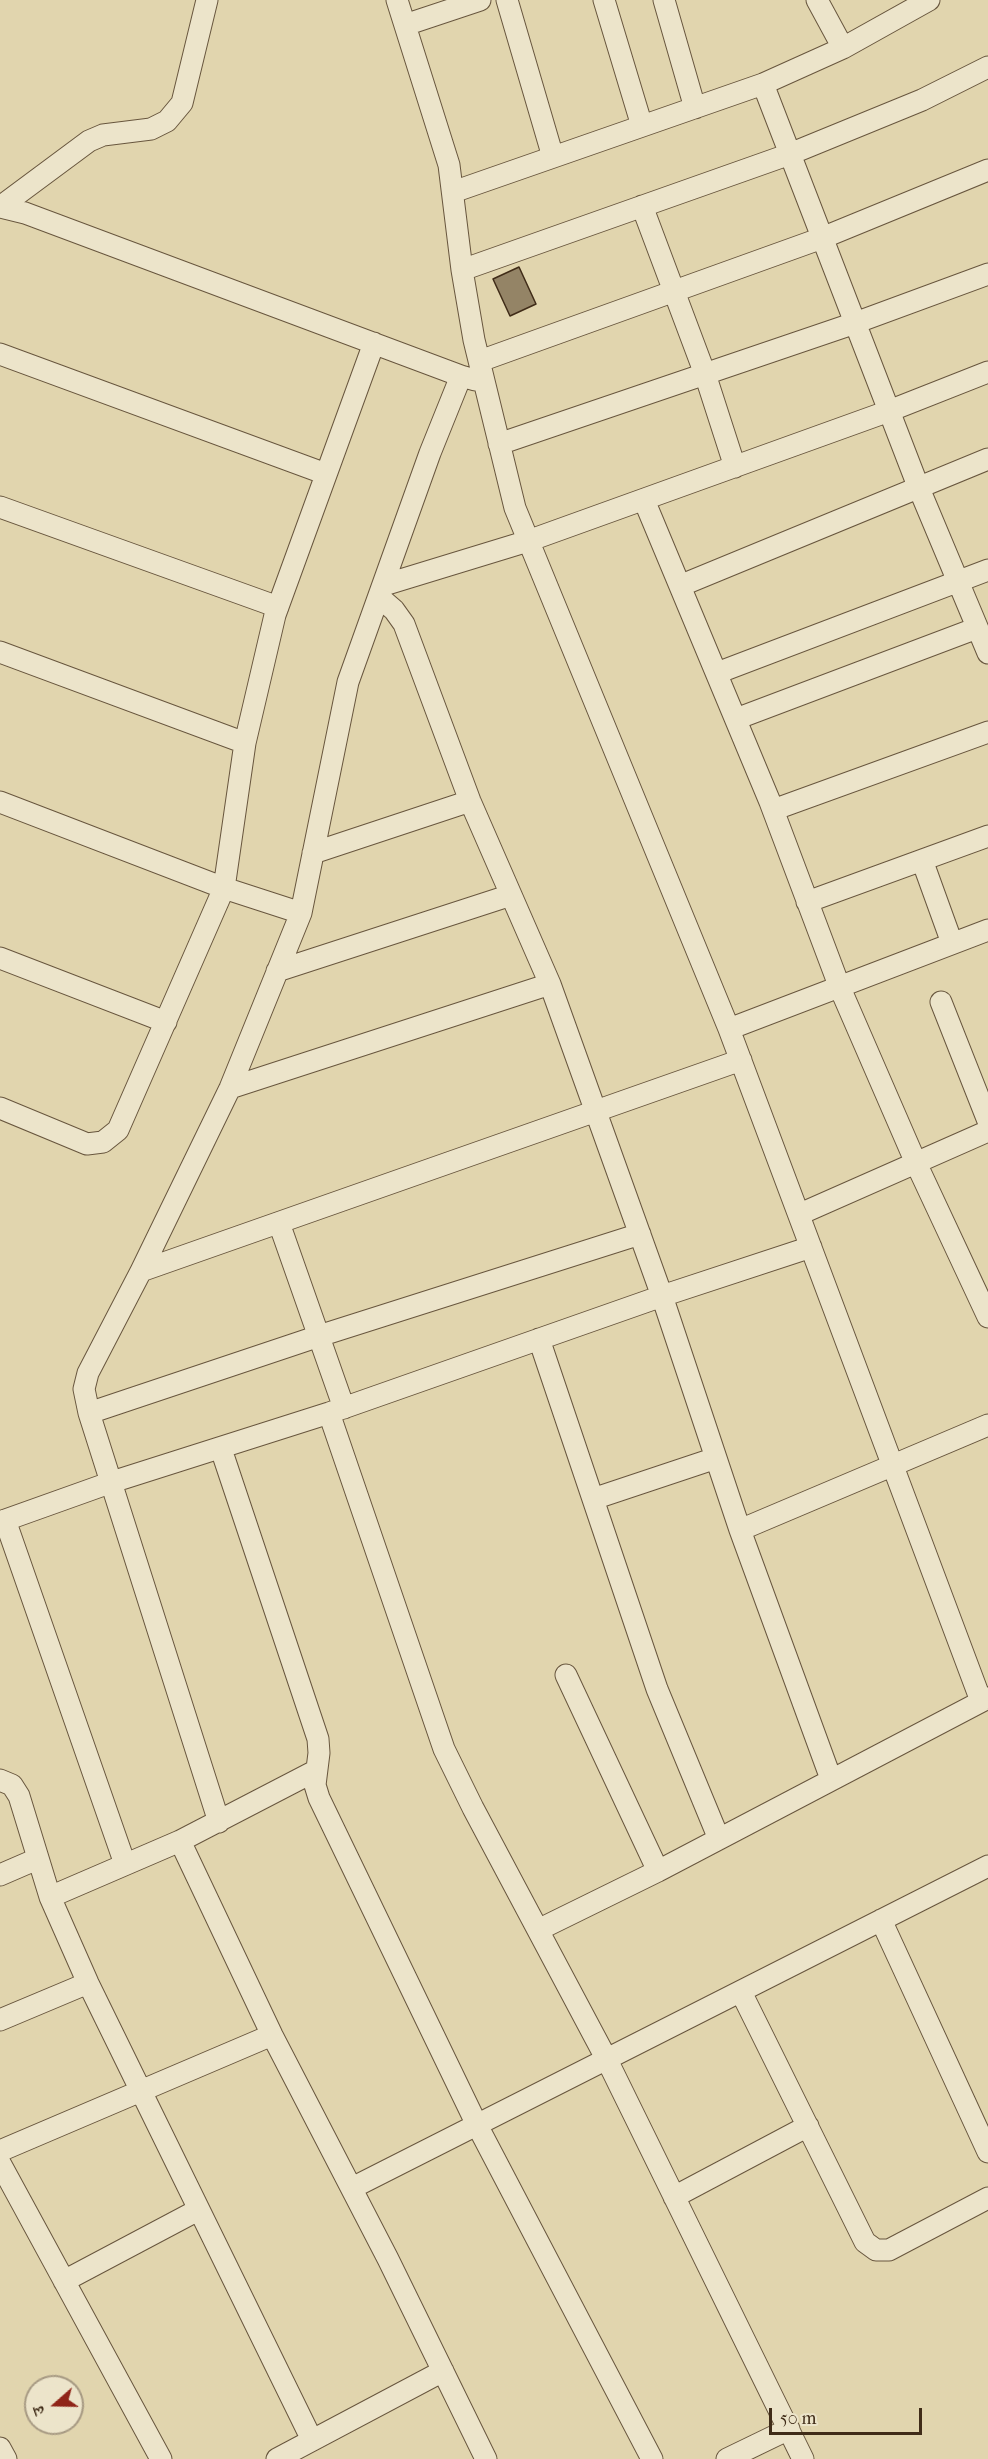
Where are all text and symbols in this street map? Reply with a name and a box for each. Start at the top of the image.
north arrow [24,2375,84,2435]
scale bar [772,2396,925,2434]
text: उ [28,2404,49,2418]
text: 50 m [780,2408,816,2429]

